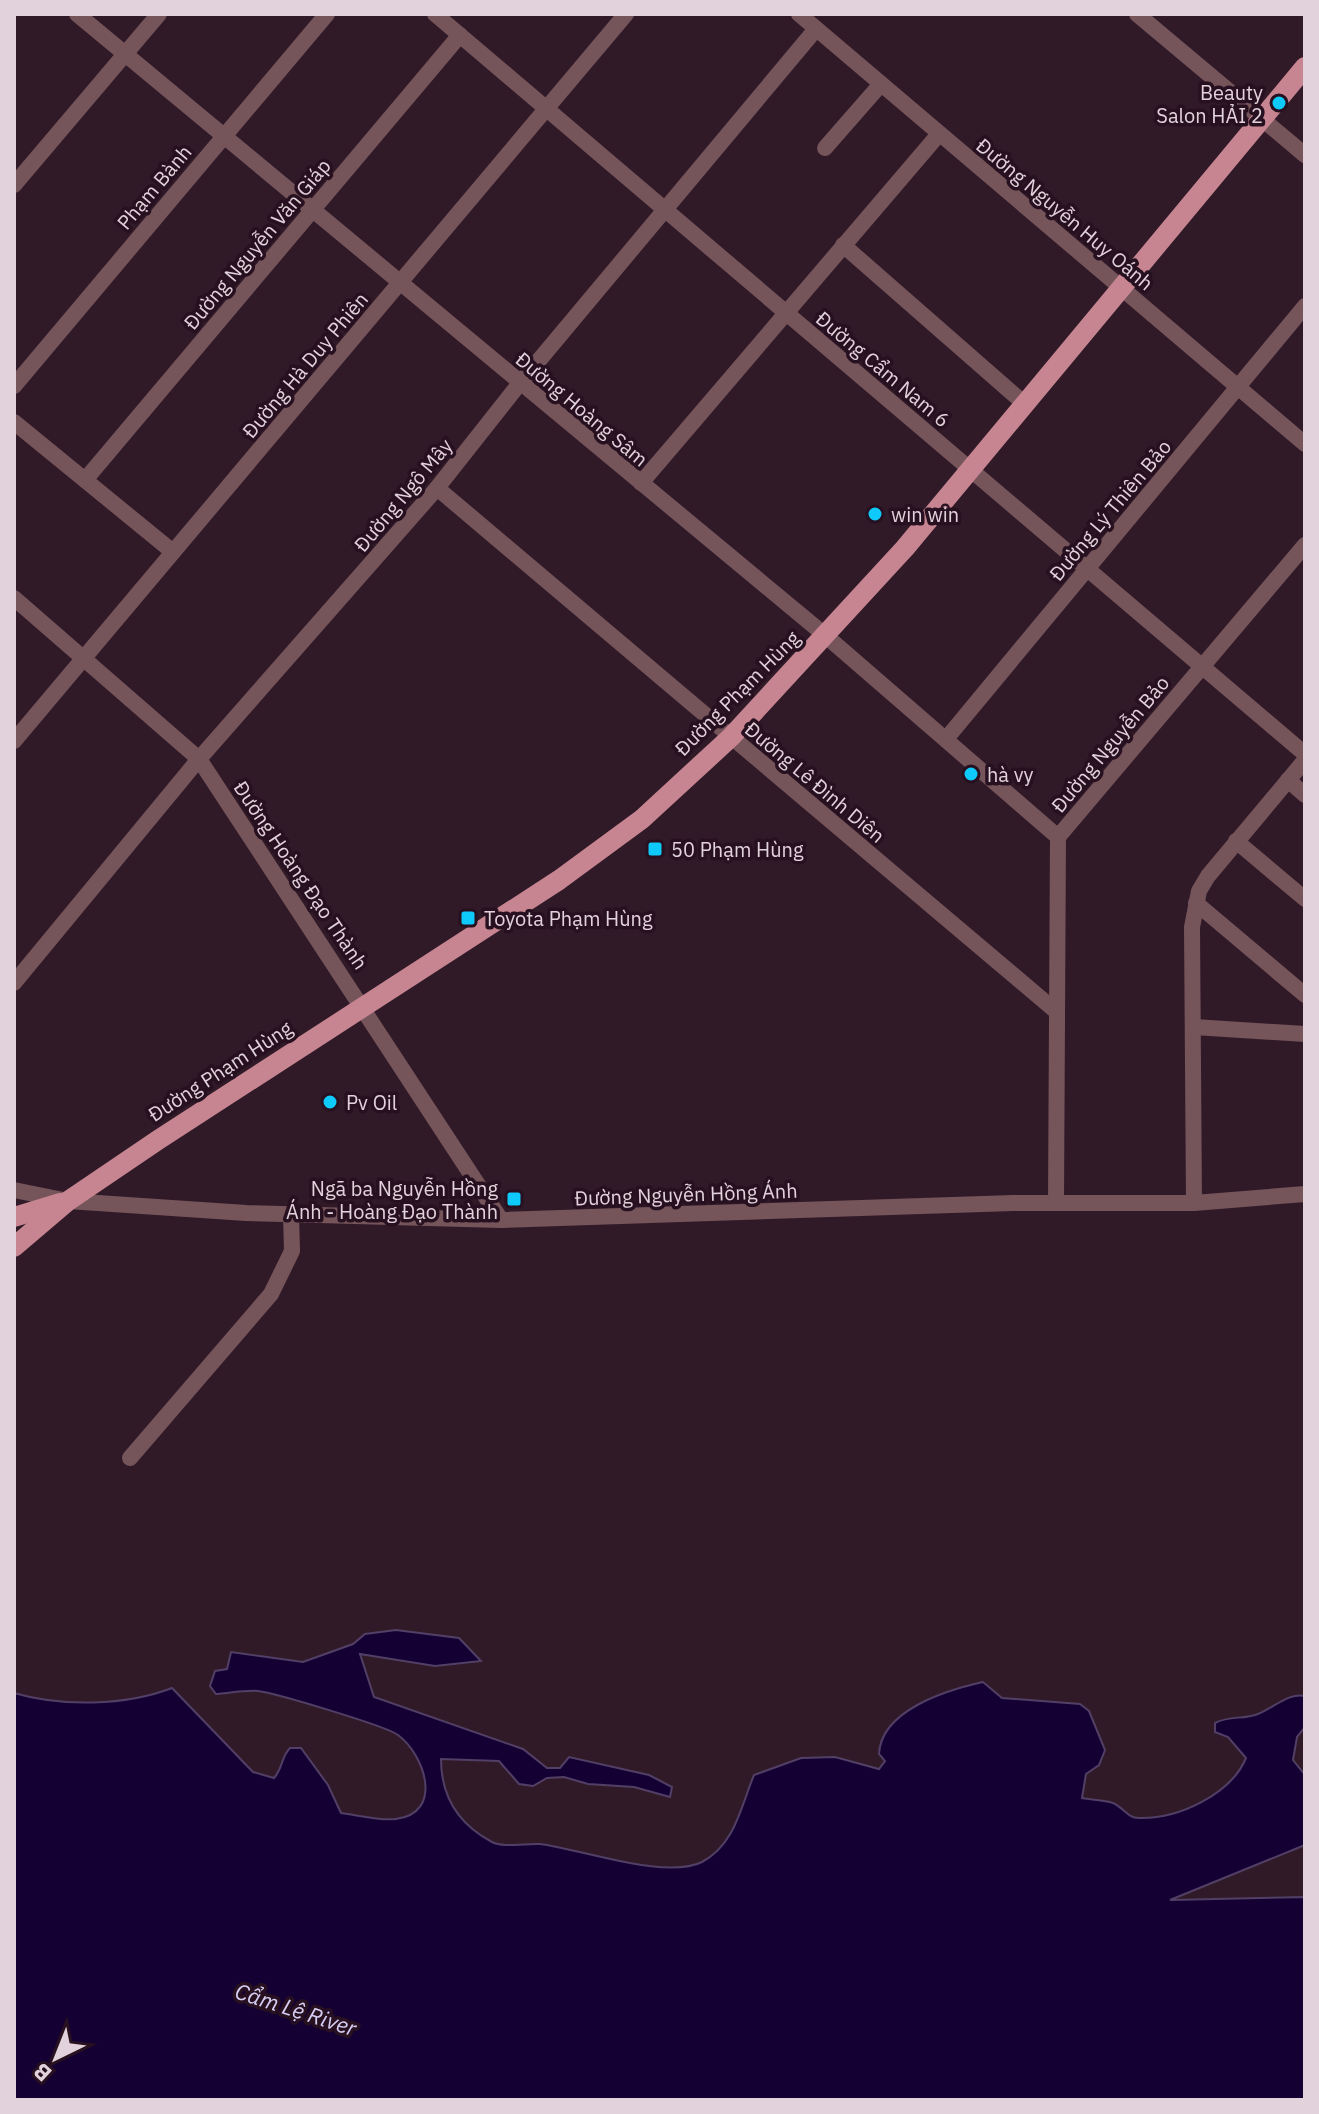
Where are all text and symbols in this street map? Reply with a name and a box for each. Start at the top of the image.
place label: Beauty Salon HẢI 2 [1156,79,1263,129]
marker: Beauty Salon HẢI 2 [1270,94,1288,112]
street label: Đường Nguyễn Huy Oánh [971,132,1159,296]
street label: Phạm Bành [111,139,197,235]
street label: Đường Nguyễn Văn Giáp [178,153,336,335]
street label: Đường Hà Duy Phiên [236,286,374,444]
street label: Đường Cẩm Nam 6 [810,305,956,433]
street label: Đường Hoàng Sâm [510,346,654,472]
street label: Đường Ngô Mây [348,433,458,557]
street label: Đường Lý Thiên Bảo [1043,434,1177,586]
place label: win win [891,501,959,528]
marker: win win [866,505,884,523]
street label: Đường Phạm Hùng [669,624,806,761]
street label: Đường Nguyễn Bảo [1045,670,1175,818]
street label: Đường Lê Đình Diên [739,715,891,849]
place label: hà vy [987,761,1034,788]
marker: hà vy [962,765,980,783]
street label: Đường Hoàng Đạo Thành [228,776,374,974]
place label: 50 Phạm Hùng [671,836,804,863]
marker: 50 Phạm Hùng [646,840,664,858]
place label: Toyota Phạm Hùng [484,905,653,932]
marker: Toyota Phạm Hùng [459,909,477,927]
street label: Đường Phạm Hùng [143,1014,298,1128]
place label: Pv Oil [346,1089,397,1116]
marker: Pv Oil [321,1093,339,1111]
place label: Ngã ba Nguyễn Hồng Ánh - Hoàng Đạo Thành [286,1175,498,1225]
street label: Đường Nguyễn Hồng Ánh [574,1177,798,1211]
marker: Ngã ba Nguyễn Hồng Ánh - Hoàng Đạo Thành [505,1190,523,1208]
water label: Cẩm Lệ River [232,1976,361,2043]
north arrow [16,2018,96,2098]
text: B [27,2057,57,2089]

